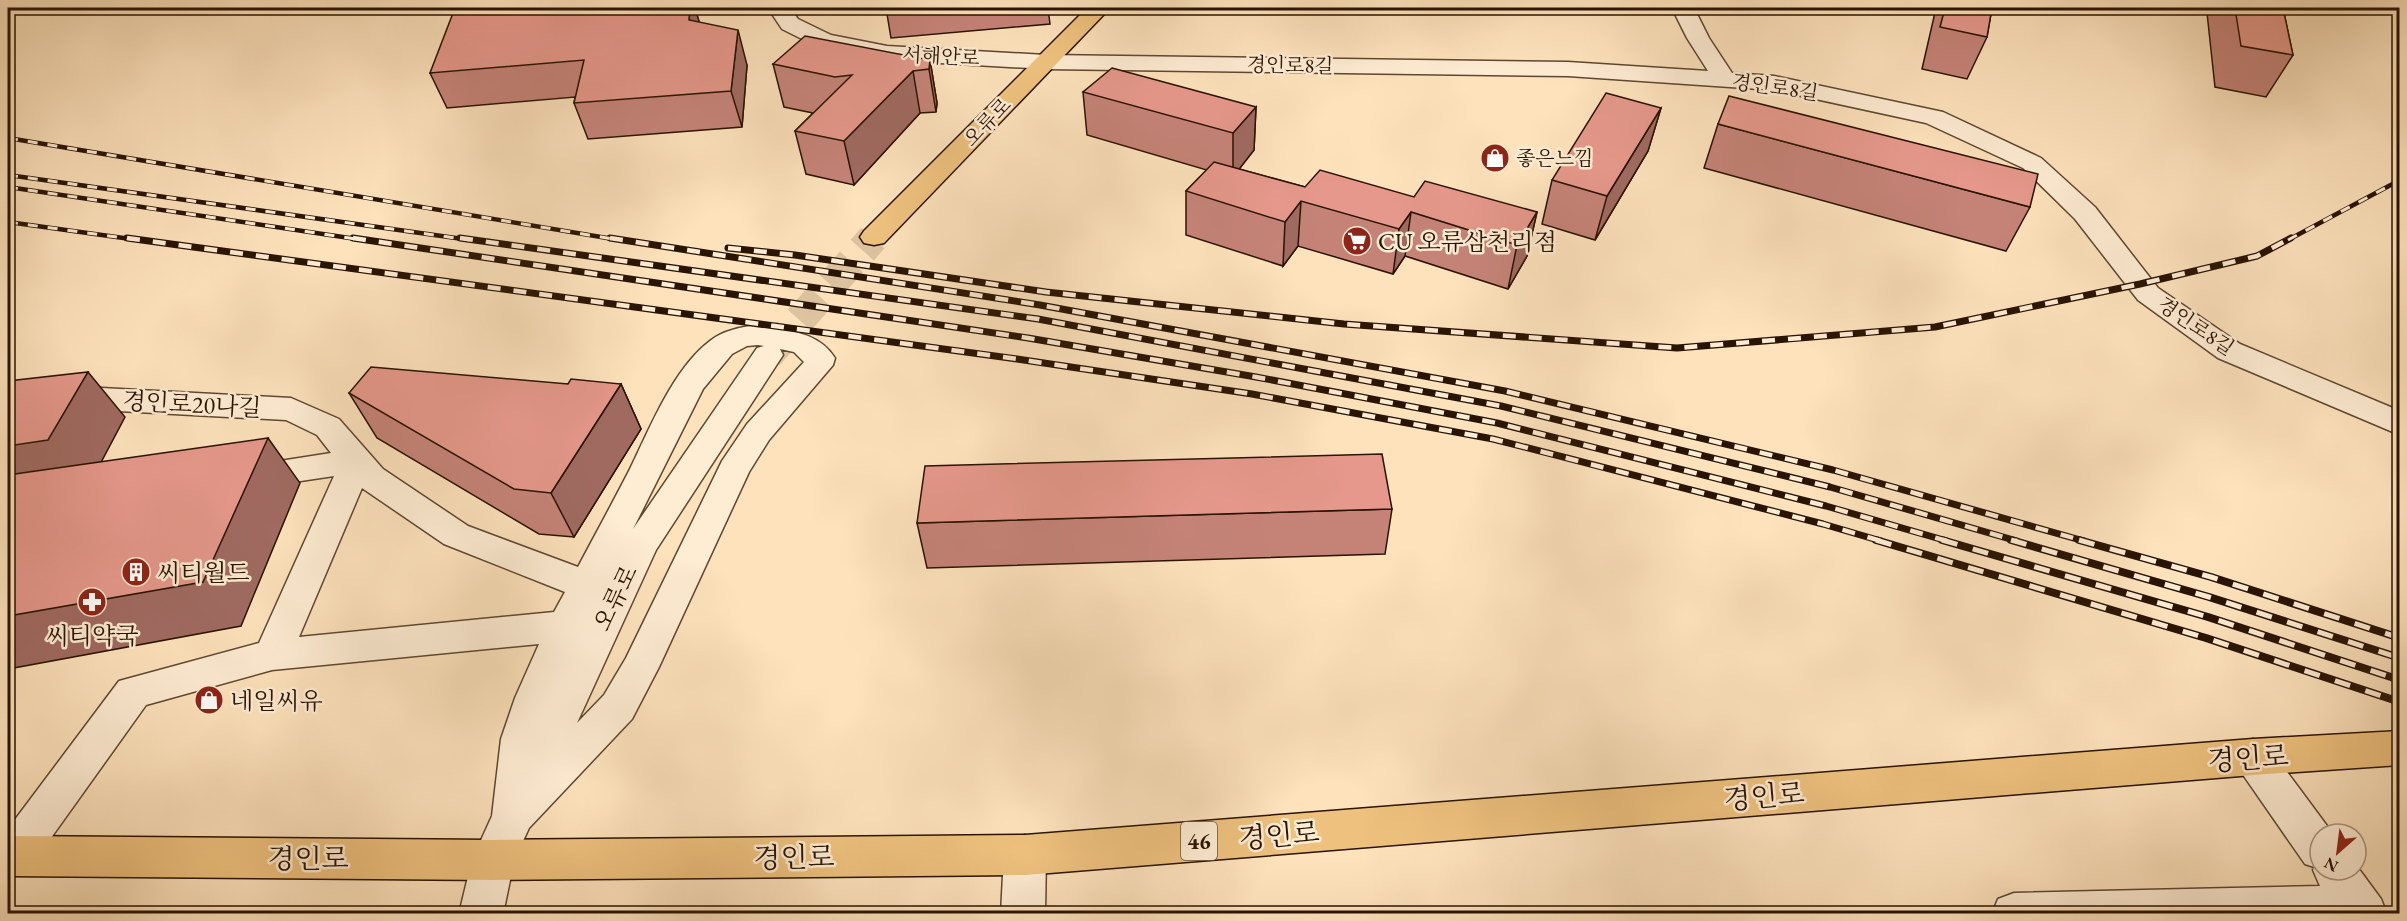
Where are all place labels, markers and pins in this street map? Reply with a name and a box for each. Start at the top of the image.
shop icon: 좋은느낌 [1479,142,1511,174]
place label: 좋은느낌 [1516,145,1593,171]
supermarket icon: CU 오류삼천리점 [1341,225,1373,257]
place label: CU 오류삼천리점 [1378,226,1557,257]
building icon: 씨티월드 [120,556,152,588]
place label: 씨티월드 [157,557,250,588]
pharmacy icon: 씨티약국 [76,586,108,618]
place label: 씨티약국 [46,620,138,651]
shop icon: 네일씨유 [193,684,225,716]
place label: 네일씨유 [230,685,323,716]

